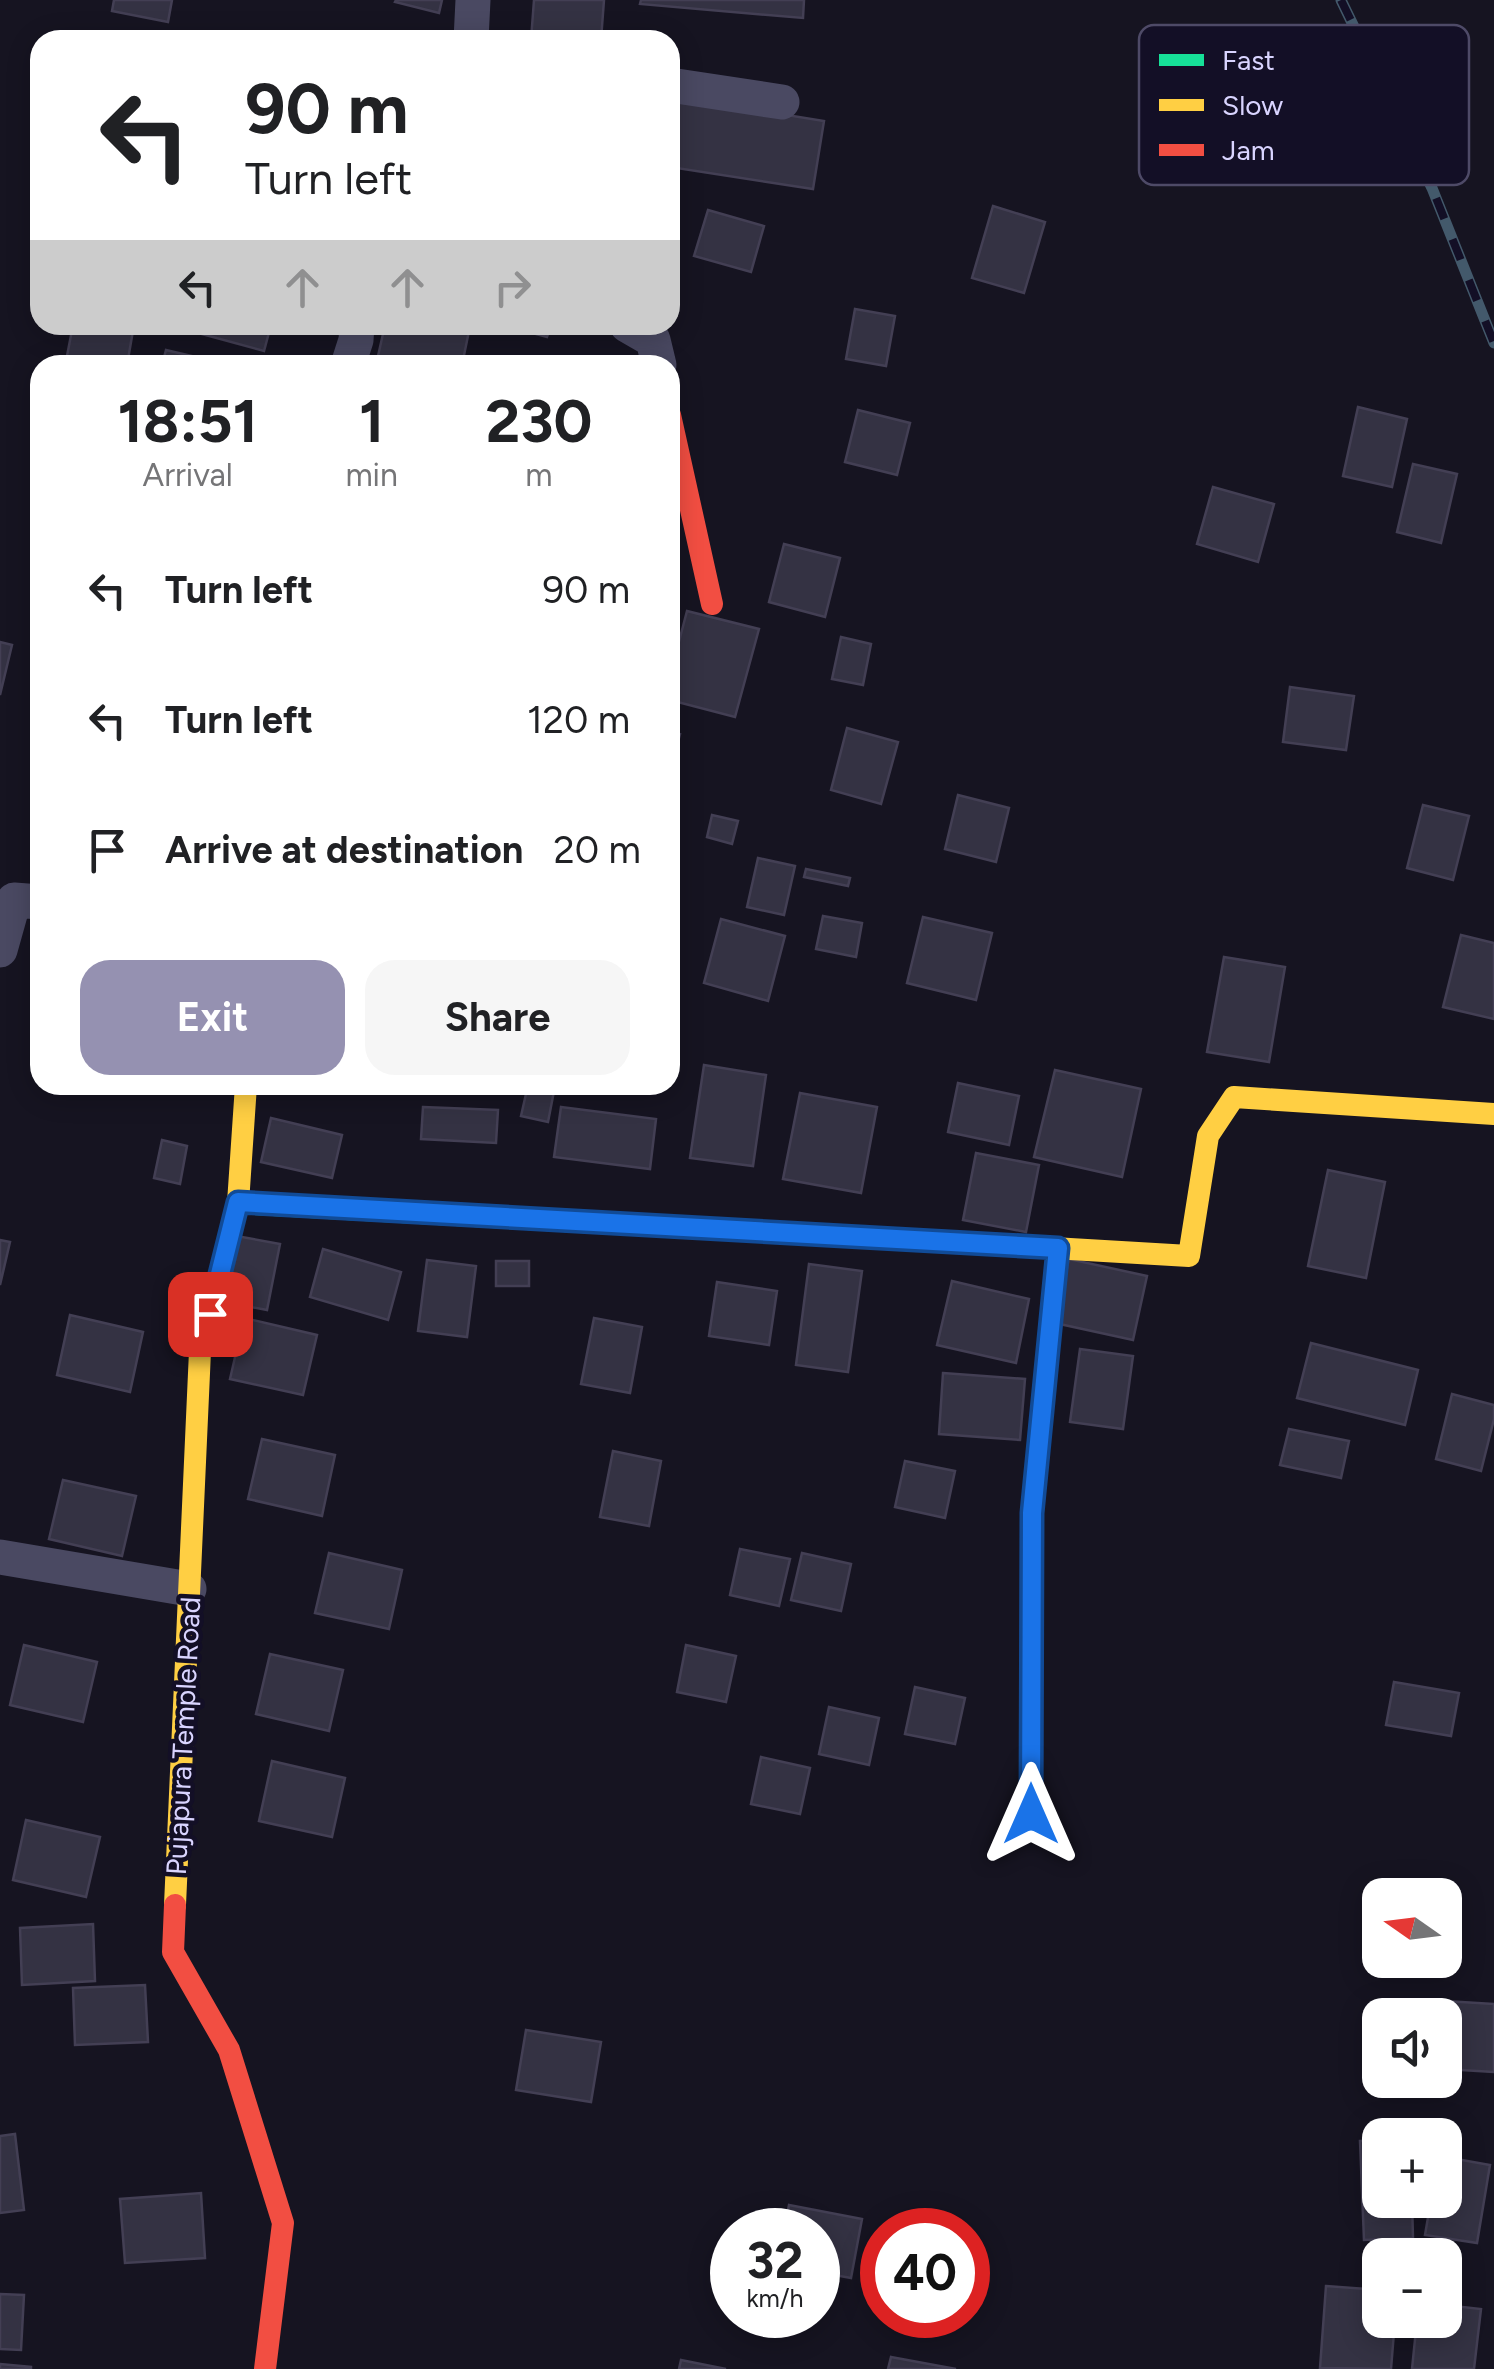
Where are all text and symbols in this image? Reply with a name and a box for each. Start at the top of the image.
legend [1139,25,1469,185]
text: Fast [1222,43,1275,77]
text: 90 m [245,66,409,151]
icon: left [80,70,210,200]
text: Slow [1222,88,1283,122]
text: Jam [1222,133,1275,167]
text: Turn left [245,151,412,205]
icon: left [170,260,225,315]
icon: ahead [275,260,330,315]
icon: ahead [380,260,435,315]
icon: right [485,260,540,315]
text: 18:51 [118,385,258,457]
text: 1 [359,385,384,457]
text: 230 [485,385,592,457]
text: Arrival [143,456,233,494]
text: min [345,456,398,494]
text: m [525,456,553,494]
icon: left [80,563,135,618]
text: Turn left [165,567,313,613]
text: 90 m [542,567,630,613]
icon: left [80,693,135,748]
text: Turn left [165,697,313,743]
text: 120 m [527,697,630,743]
icon: arrive [80,823,135,878]
text: Arrive at destination [165,827,523,873]
text: 20 m [553,827,641,873]
button: Exit [80,960,345,1075]
button: Share [365,960,630,1075]
pin [168,1272,253,1357]
icon: arrive [183,1287,238,1342]
street label: Pujapura Temple Road [159,1596,207,1876]
position arrow [979,1762,1083,1866]
north arrow [1362,1878,1462,1978]
map controls [1362,1878,1462,2338]
button: sound [1362,1998,1462,2098]
button: + [1362,2118,1462,2218]
speed limit sign: 40 [860,2208,990,2338]
text: 32 [747,2230,803,2291]
button: − [1362,2238,1462,2338]
text: km/h [746,2283,804,2313]

